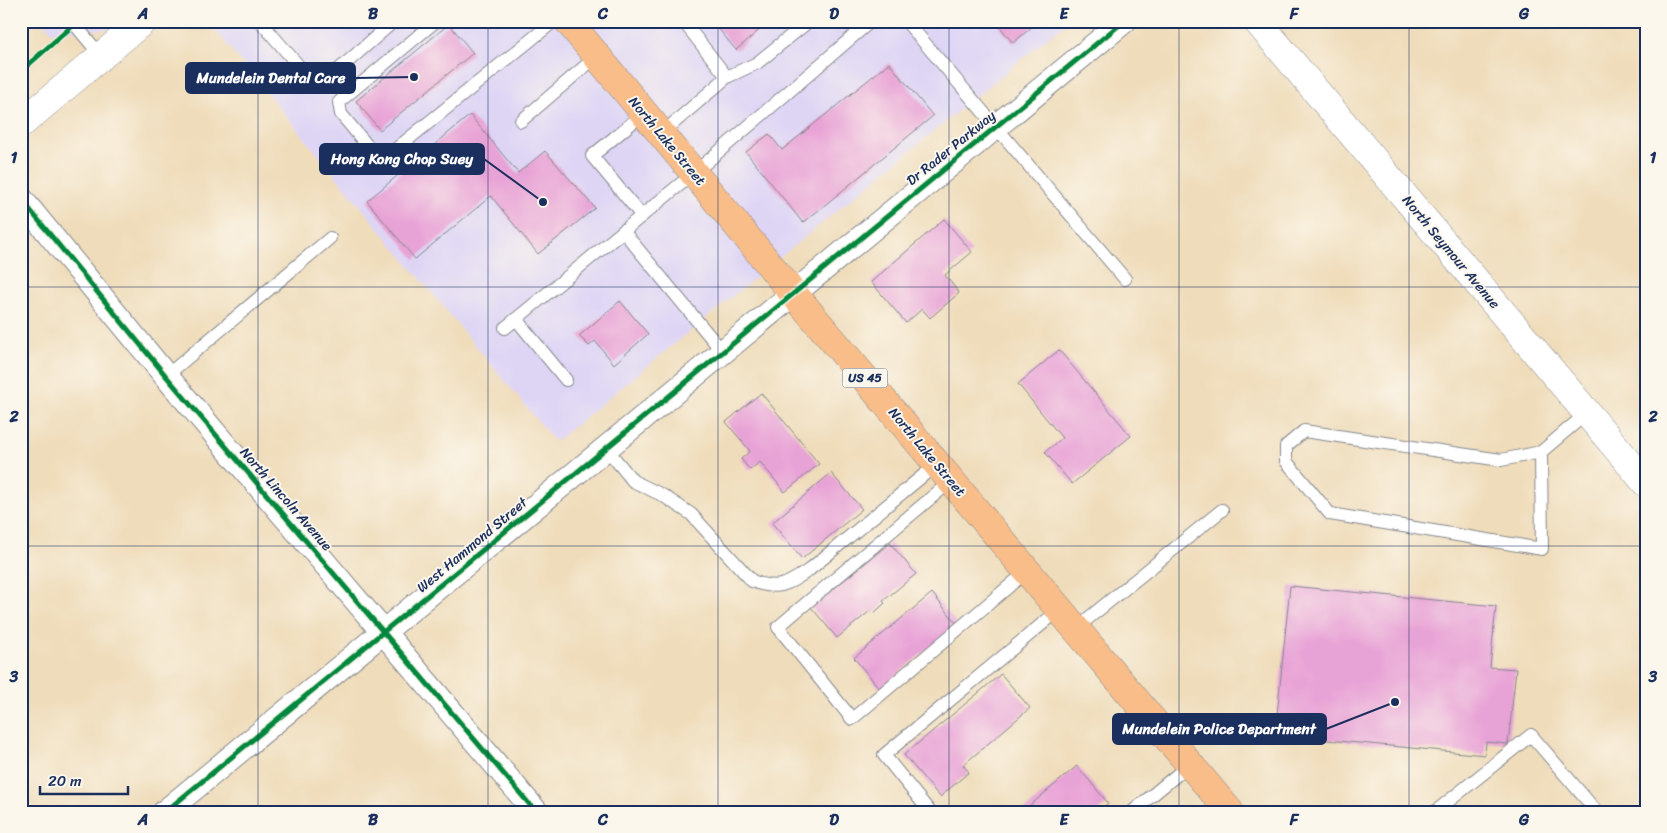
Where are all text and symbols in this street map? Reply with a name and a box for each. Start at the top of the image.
text: A [137,0,148,28]
text: B [368,0,379,28]
text: C [597,0,609,28]
text: D [829,0,839,28]
text: E [1060,0,1070,28]
text: F [1289,0,1300,28]
text: G [1518,0,1530,28]
callout: Mundelein Dental Care [186,63,355,93]
text: Mundelein Dental Care [196,65,346,91]
street label: North Lake Street [622,91,712,191]
street label: Dr Rader Parkway [901,103,1002,192]
text: 1 [11,143,18,172]
text: 1 [1650,143,1657,172]
callout: Hong Kong Chop Suey [320,144,484,174]
text: Hong Kong Chop Suey [330,146,474,172]
street label: North Seymour Avenue [1396,189,1506,315]
road number: US 45 [842,368,888,388]
text: 2 [8,402,19,431]
street label: North Lake Street [882,402,972,502]
text: 2 [1647,402,1658,431]
street label: North Lincoln Avenue [233,441,339,557]
street label: West Hammond Street [411,490,534,599]
text: 3 [9,662,19,691]
text: 3 [1648,662,1658,691]
callout: Mundelein Police Department [1113,714,1326,744]
text: Mundelein Police Department [1121,716,1317,742]
scale bar [40,763,128,795]
text: 20 m [48,768,82,794]
text: A [137,805,148,833]
text: B [368,805,379,833]
text: C [597,805,609,833]
text: D [829,805,839,833]
text: E [1060,805,1070,833]
text: F [1289,805,1300,833]
text: G [1518,805,1530,833]

